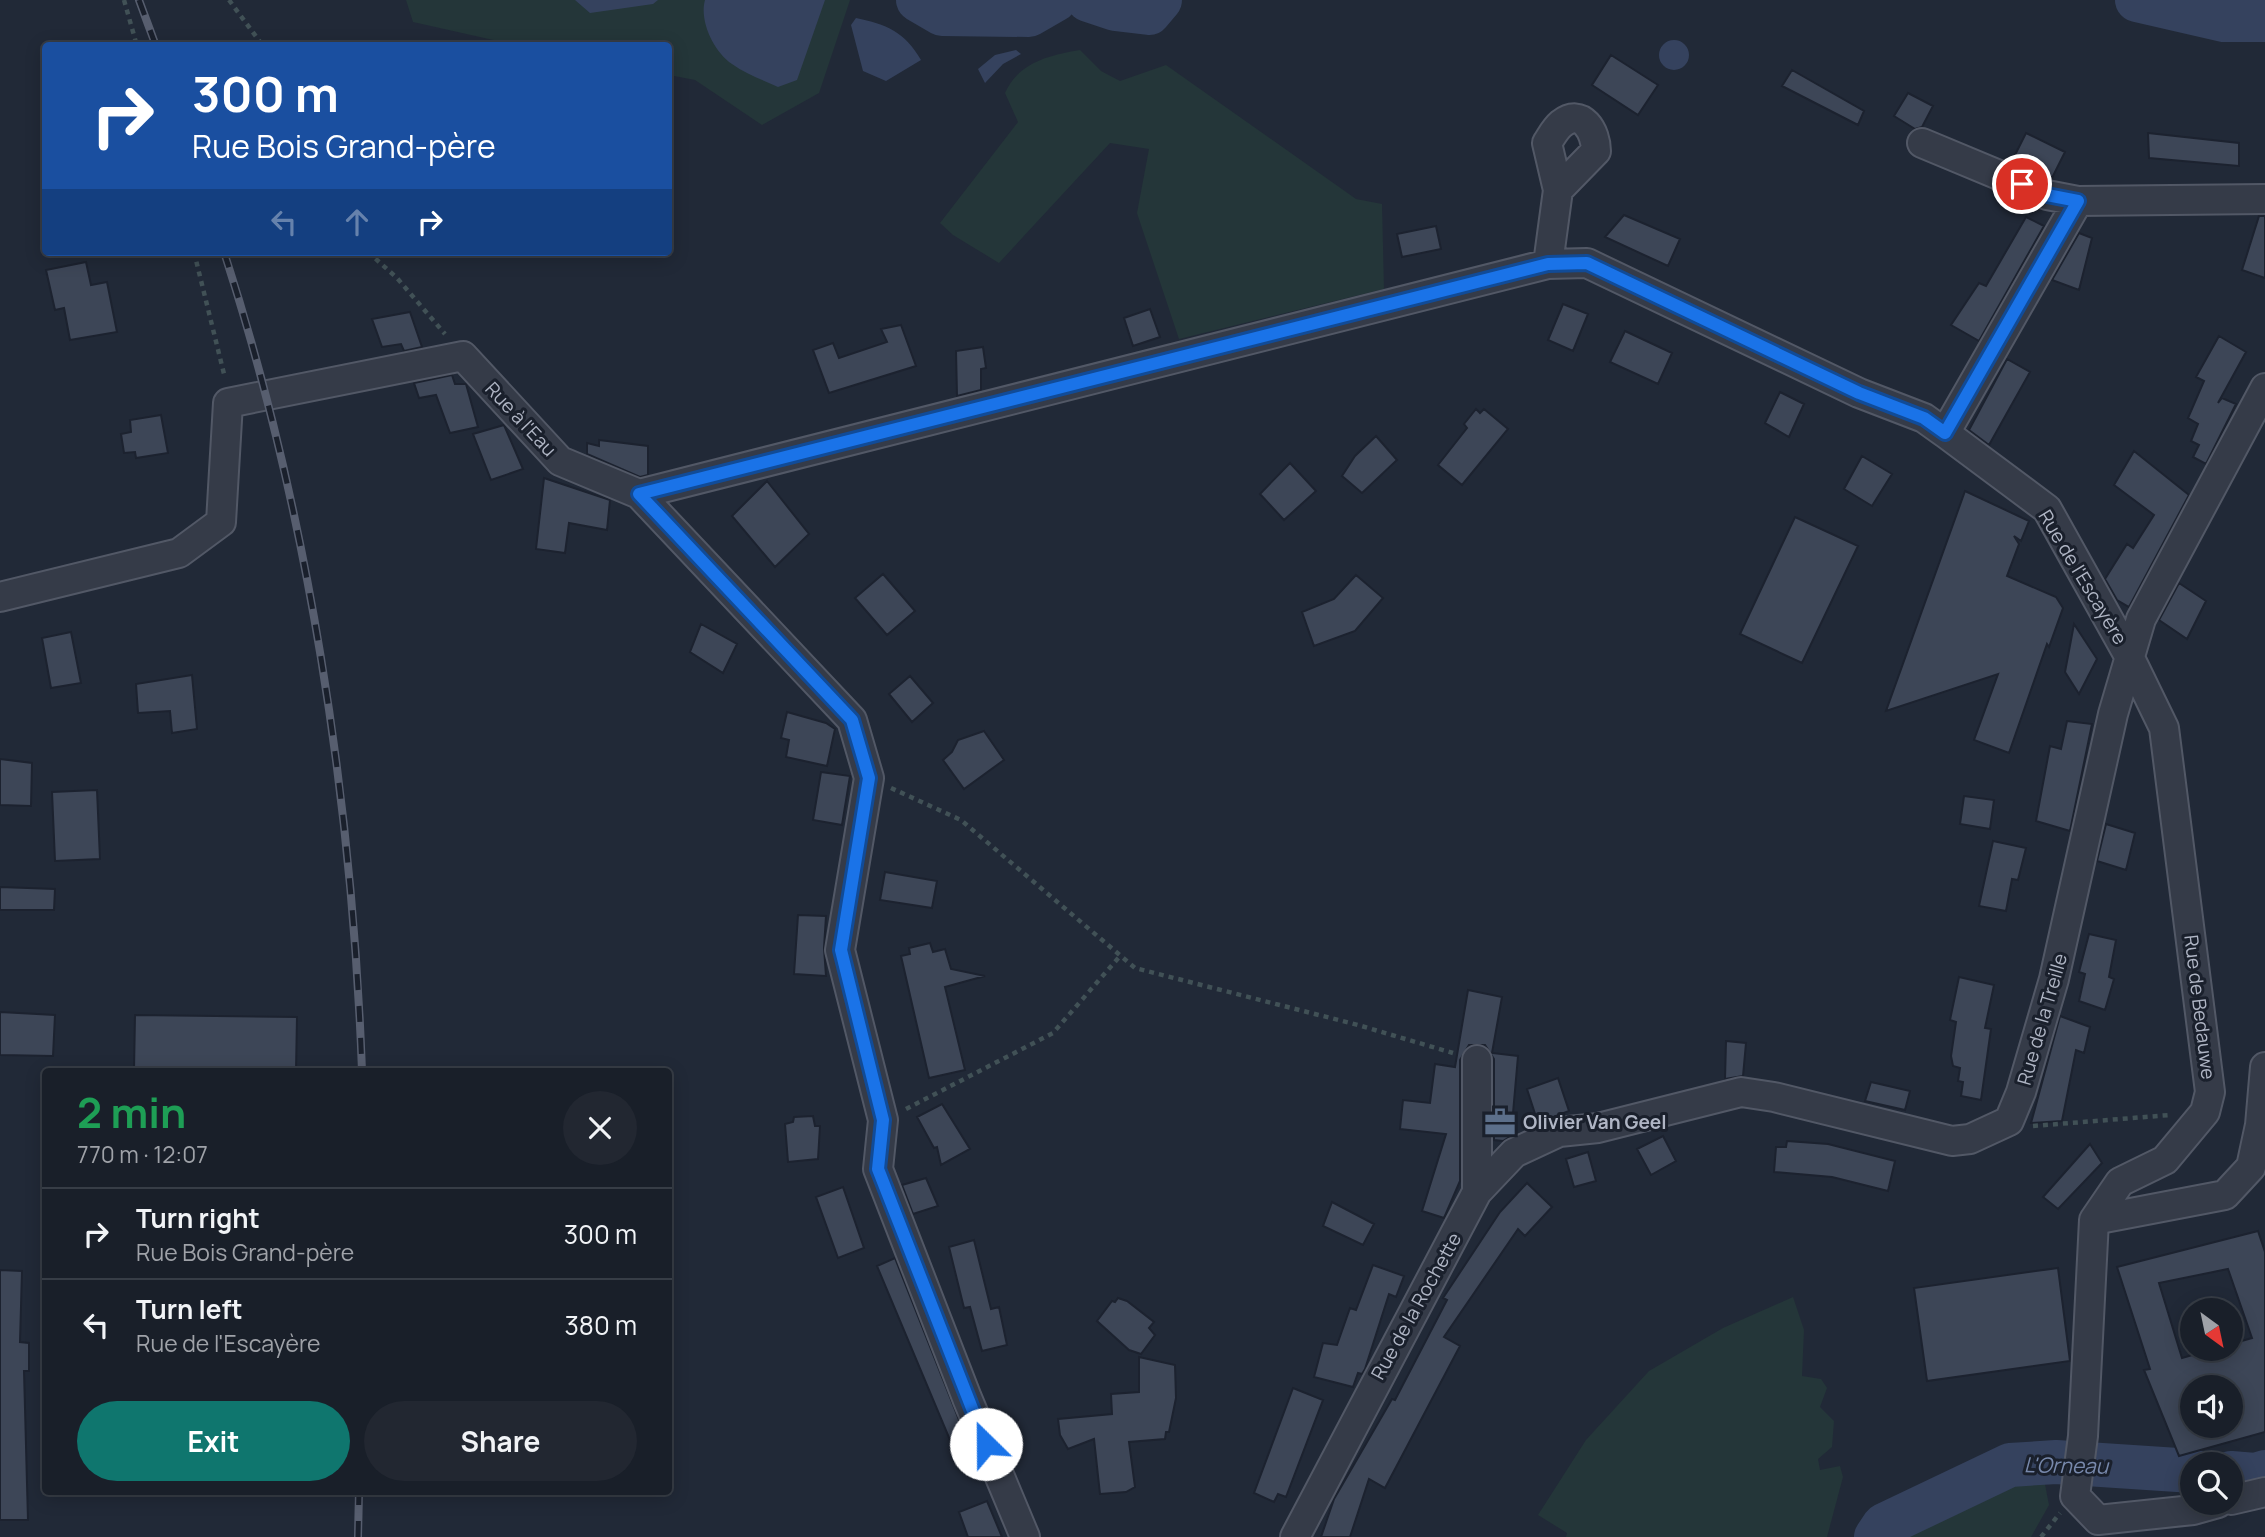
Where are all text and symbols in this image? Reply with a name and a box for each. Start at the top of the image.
text: 300 m [192,60,339,127]
icon: right [77,70,168,161]
text: Rue Bois Grand-père [192,124,496,168]
pin [1992,154,2052,214]
icon: arrive [2003,165,2041,203]
icon: left [265,203,303,241]
icon: ahead [338,203,376,241]
icon: right [411,203,449,241]
street label: Rue à l'Eau [480,376,562,462]
street label: Rue de l'Escayère [2033,505,2133,649]
street label: Rue de Bedauwe [2178,933,2222,1081]
street label: Rue de la Treille [2011,950,2073,1088]
text: 2 min [77,1083,186,1141]
button: close [563,1091,637,1165]
office icon: Olivier Van Geel [1483,1105,1517,1139]
place label: Olivier Van Geel [1523,1109,1667,1135]
text: 770 m · 12:07 [77,1138,208,1170]
text: Turn right [136,1200,260,1236]
icon: right [77,1215,115,1253]
text: 300 m [564,1216,637,1252]
street label: Rue de la Rochette [1365,1228,1467,1384]
text: Rue Bois Grand-père [136,1236,354,1268]
text: Turn left [136,1291,243,1327]
north arrow [2180,1298,2244,1362]
map controls [2180,1298,2243,1515]
icon: left [77,1306,115,1344]
text: 380 m [564,1307,637,1343]
text: Rue de l'Escayère [136,1327,320,1359]
button: sound [2180,1375,2243,1438]
button: Exit [77,1401,350,1481]
button: Share [364,1401,637,1481]
position arrow [949,1407,1023,1481]
water label: L'Orneau [2024,1450,2110,1480]
button: search [2180,1452,2243,1515]

